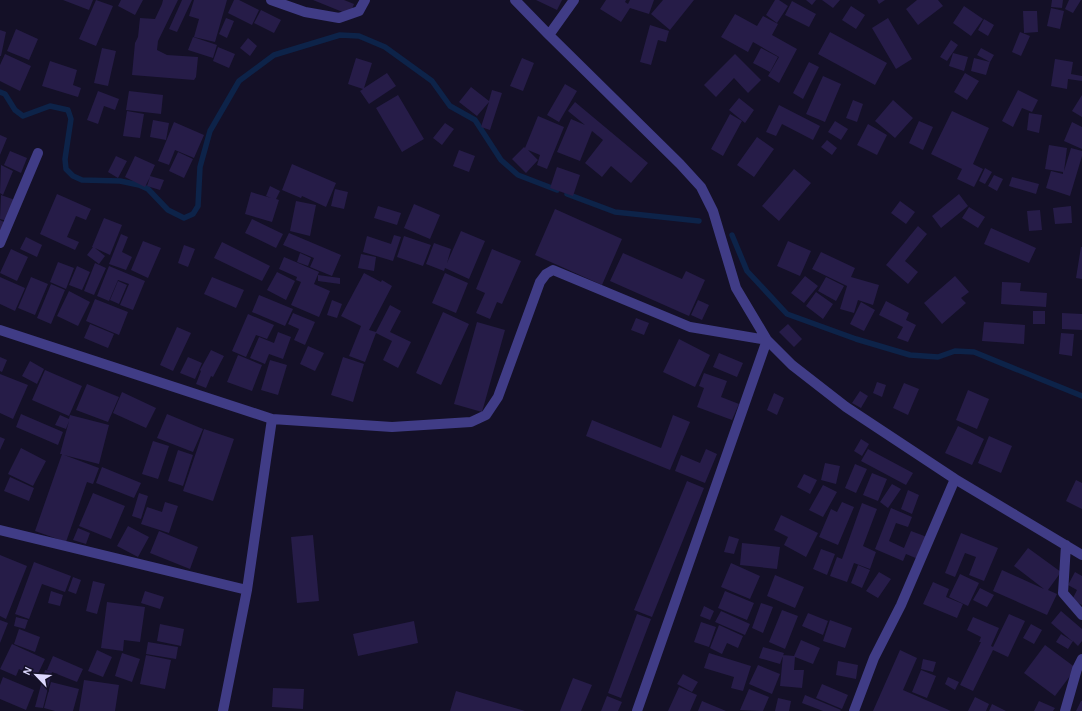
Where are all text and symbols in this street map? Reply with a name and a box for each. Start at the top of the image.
north arrow [16,655,56,695]
text: N [21,665,34,677]

